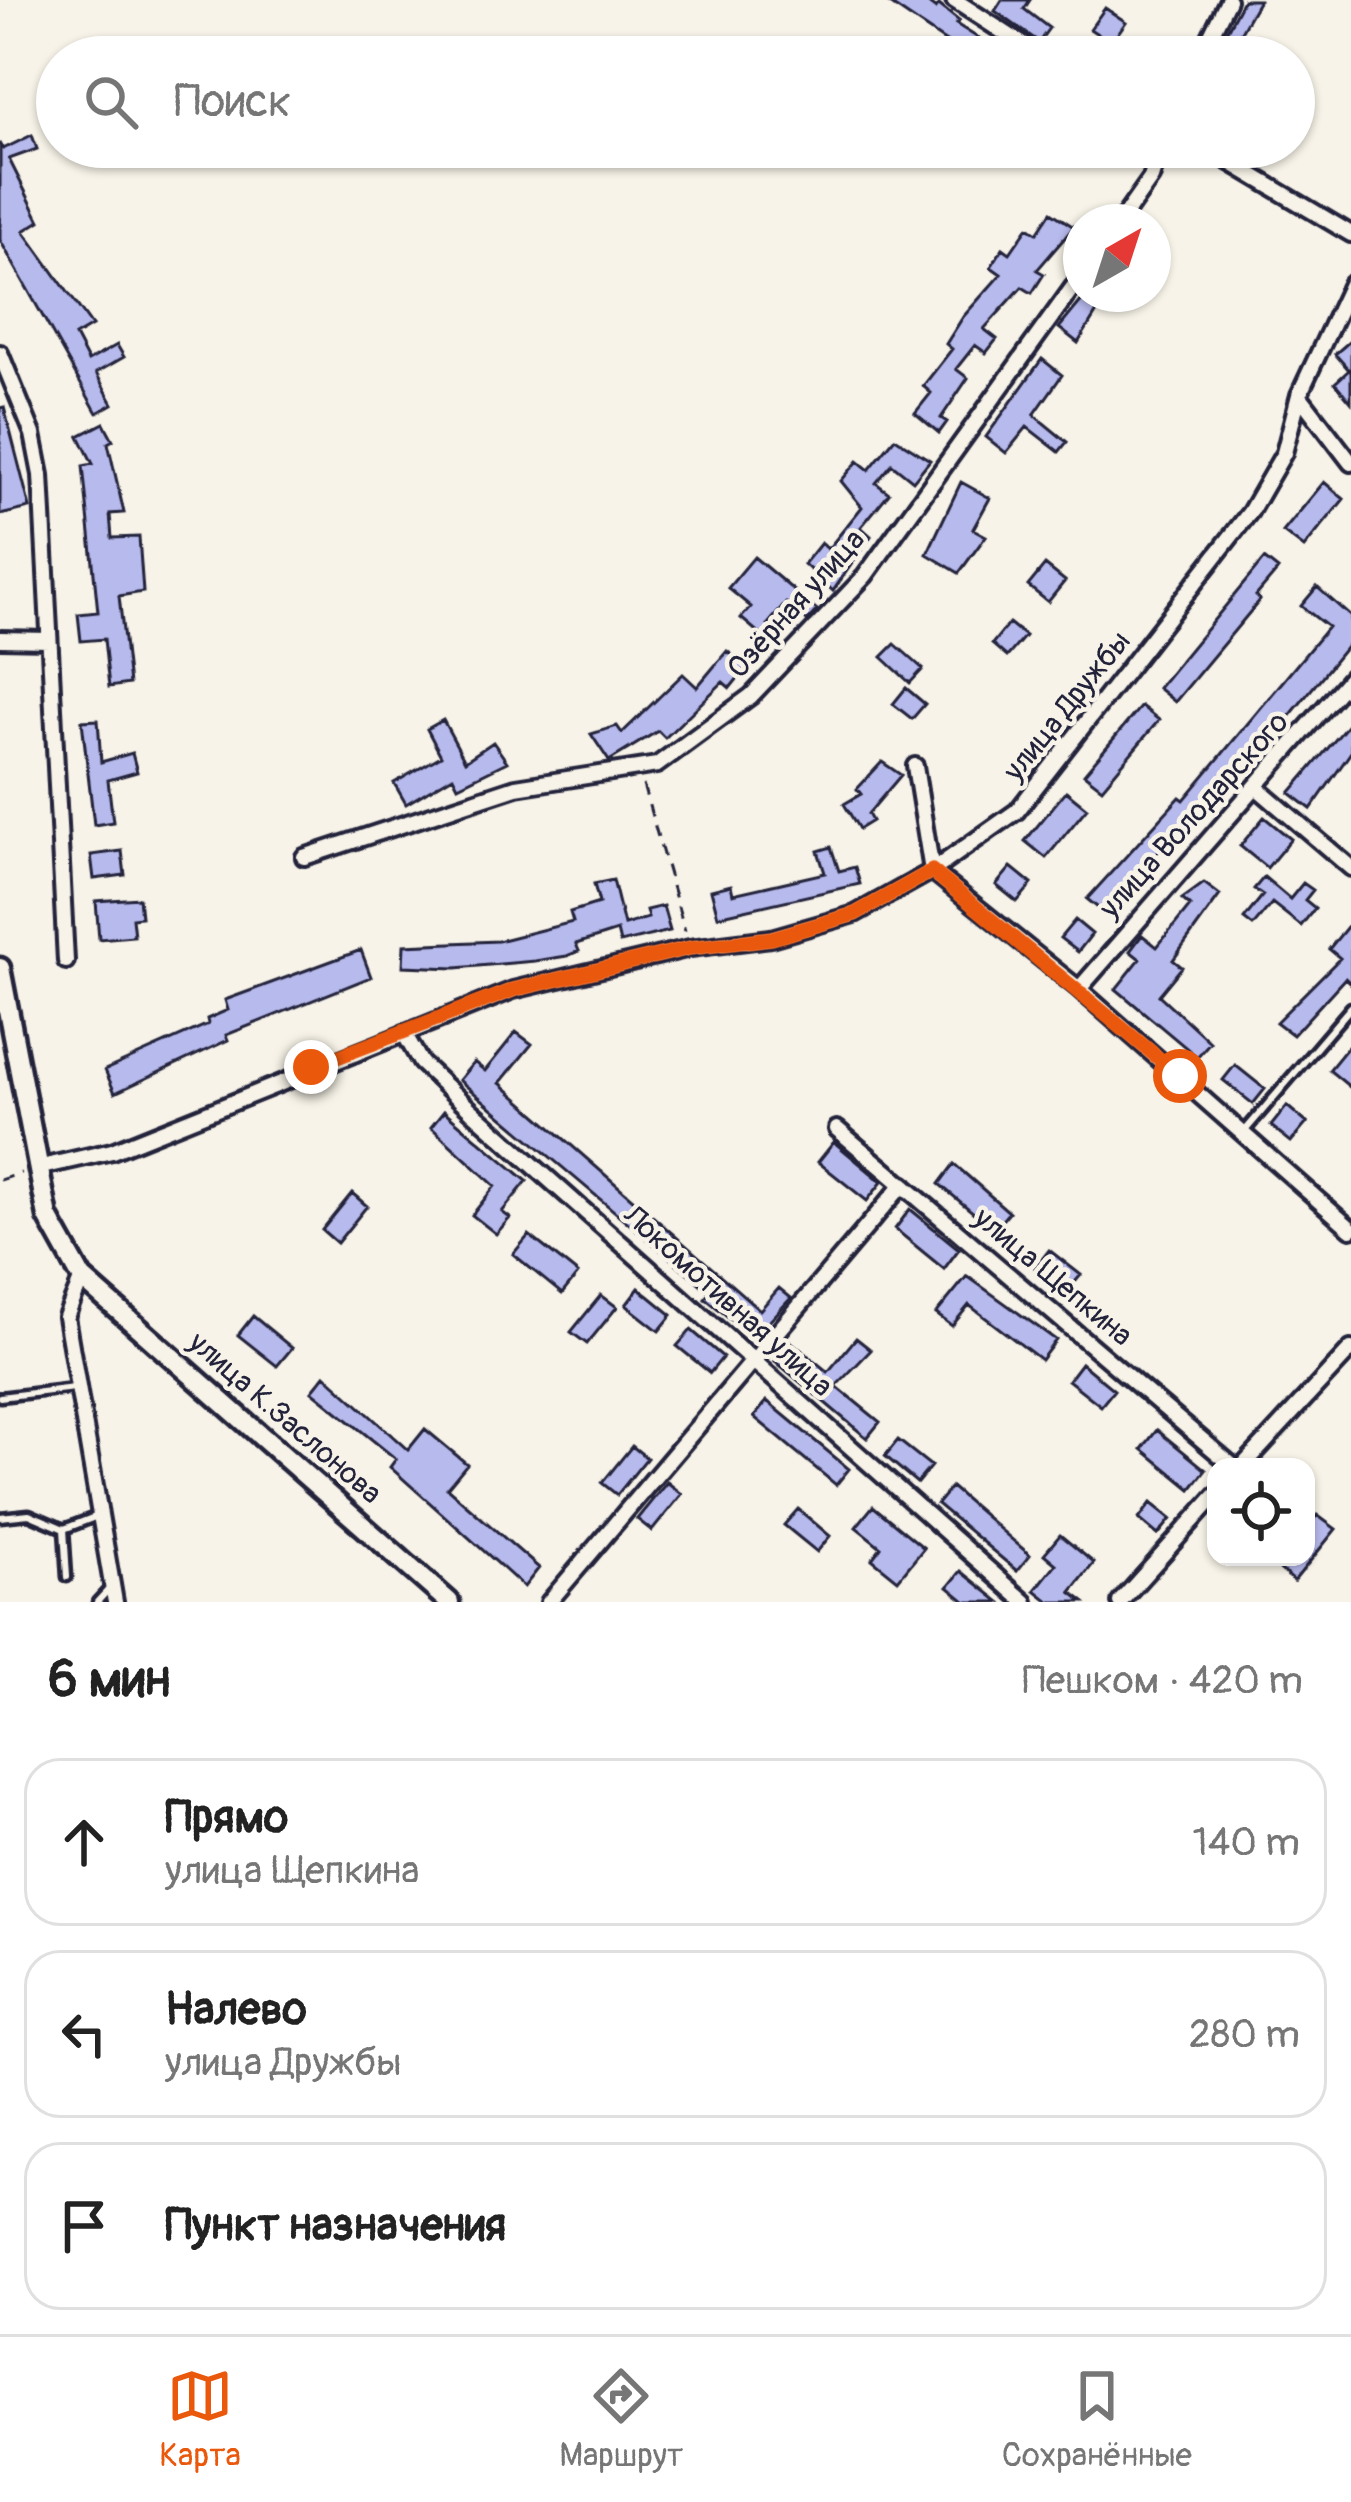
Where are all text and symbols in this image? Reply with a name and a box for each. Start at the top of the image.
search box [36,36,1315,168]
icon: search [78,69,144,135]
text: Поиск [174,74,291,130]
north arrow [1063,204,1171,312]
street label: Озёрная улица [719,522,873,686]
street label: улица Дружбы [995,624,1139,789]
street label: улица Володарского [1091,704,1297,927]
route end [284,1040,338,1094]
route start [1153,1049,1207,1103]
street label: Локомотивная улица [615,1197,840,1405]
street label: улица Щепкина [965,1199,1140,1354]
street label: улица К.Заслонова [180,1323,389,1512]
map controls [1207,1458,1315,1566]
button: locate [1207,1458,1315,1566]
text: 6 мин [48,1648,171,1712]
text: Пешком · 420 m [1022,1656,1303,1705]
text: Прямо [165,1790,288,1846]
icon: ahead [51,1809,117,1875]
text: 140 m [1192,1818,1300,1867]
text: улица Щепкина [165,1846,419,1895]
text: Налево [165,1982,307,2038]
icon: left [51,2001,117,2067]
text: 280 m [1189,2010,1300,2059]
text: улица Дружбы [165,2038,401,2087]
icon: arrive [51,2193,117,2259]
text: Пункт назначения [165,2198,506,2254]
tab: Карта [159,2363,241,2476]
tab: Маршрут [559,2363,683,2476]
tab: Сохранённые [1002,2363,1192,2476]

